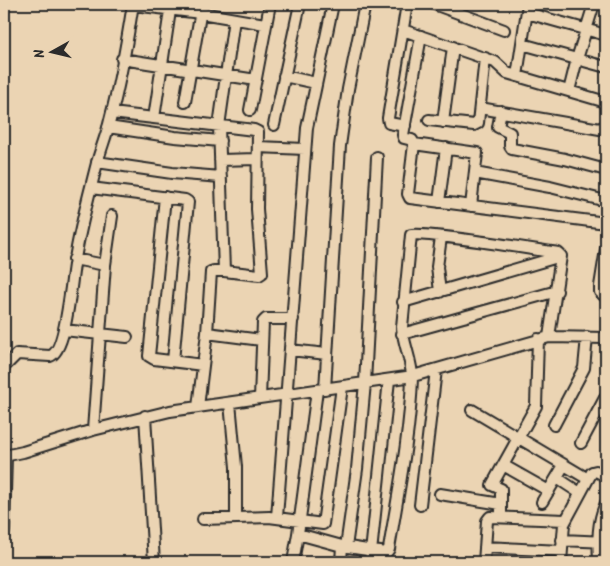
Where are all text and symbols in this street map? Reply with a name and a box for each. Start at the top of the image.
north arrow [28,28,78,78]
text: N [29,48,52,60]

